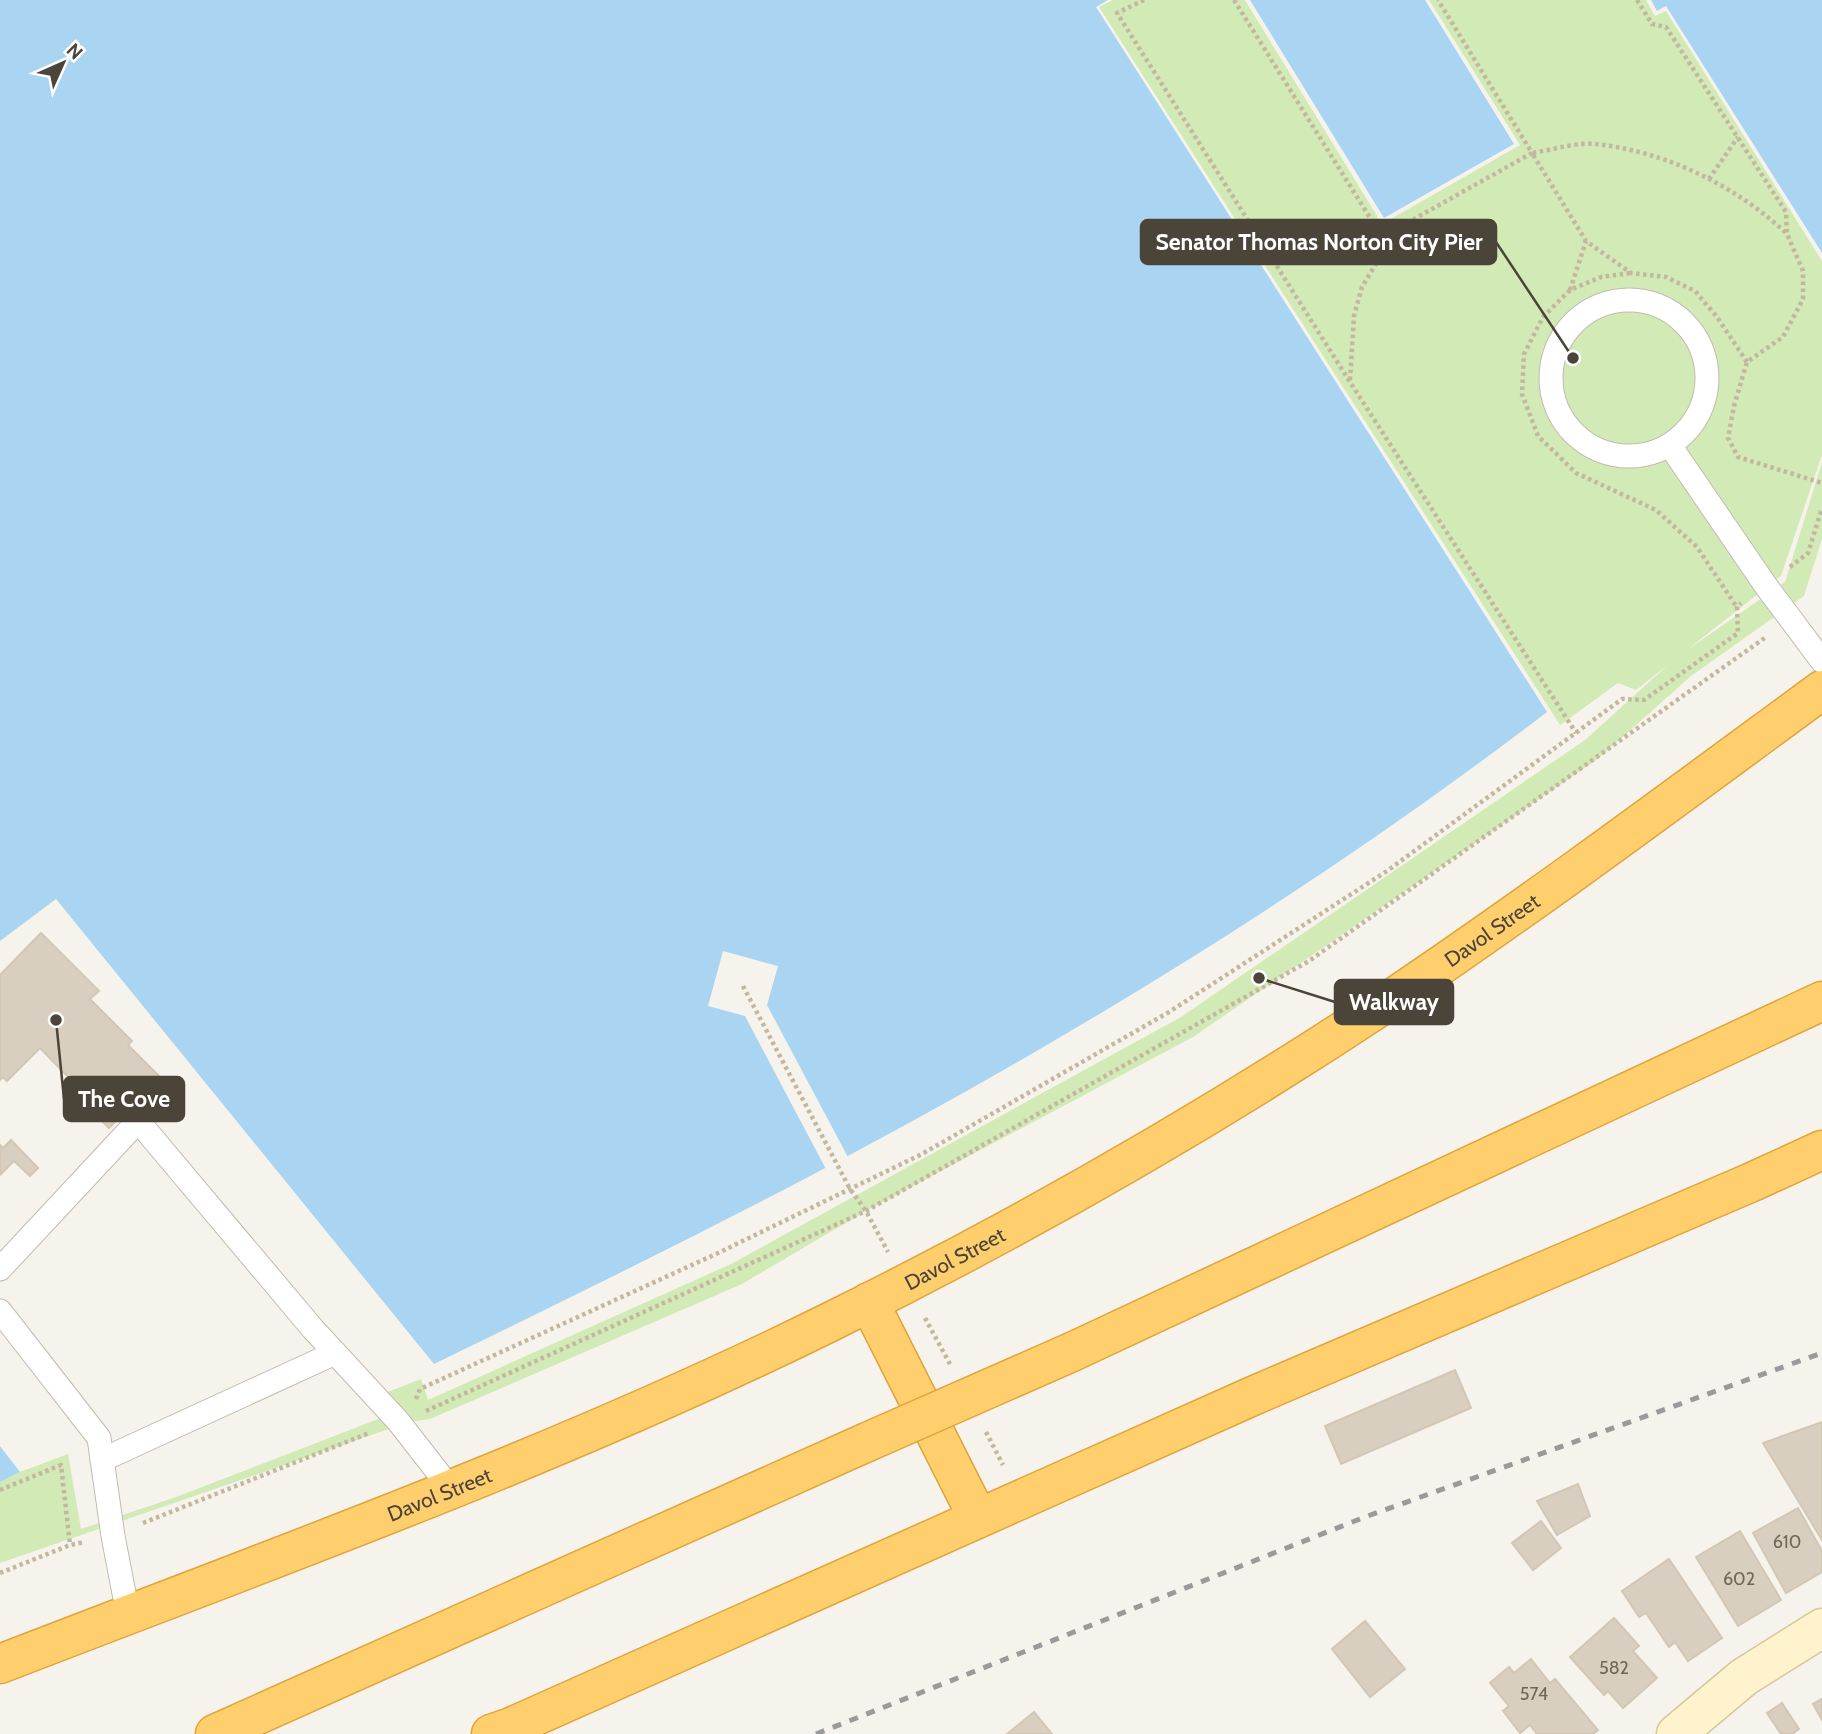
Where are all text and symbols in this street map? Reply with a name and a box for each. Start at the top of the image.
north arrow [28,28,98,98]
text: N [62,38,88,64]
callout: Senator Thomas Norton City Pier [1141,220,1496,264]
text: Senator Thomas Norton City Pier [1155,228,1483,256]
street label: Davol Street [1439,888,1544,972]
callout: Walkway [1335,980,1453,1024]
text: Walkway [1349,988,1440,1016]
callout: The Cove [64,1077,184,1121]
text: The Cove [78,1085,170,1113]
street label: Davol Street [900,1221,1009,1295]
street label: Davol Street [383,1462,495,1526]
house number: 610 [1773,1531,1801,1553]
house number: 602 [1723,1568,1755,1590]
house number: 582 [1599,1657,1629,1679]
house number: 574 [1520,1683,1548,1705]

